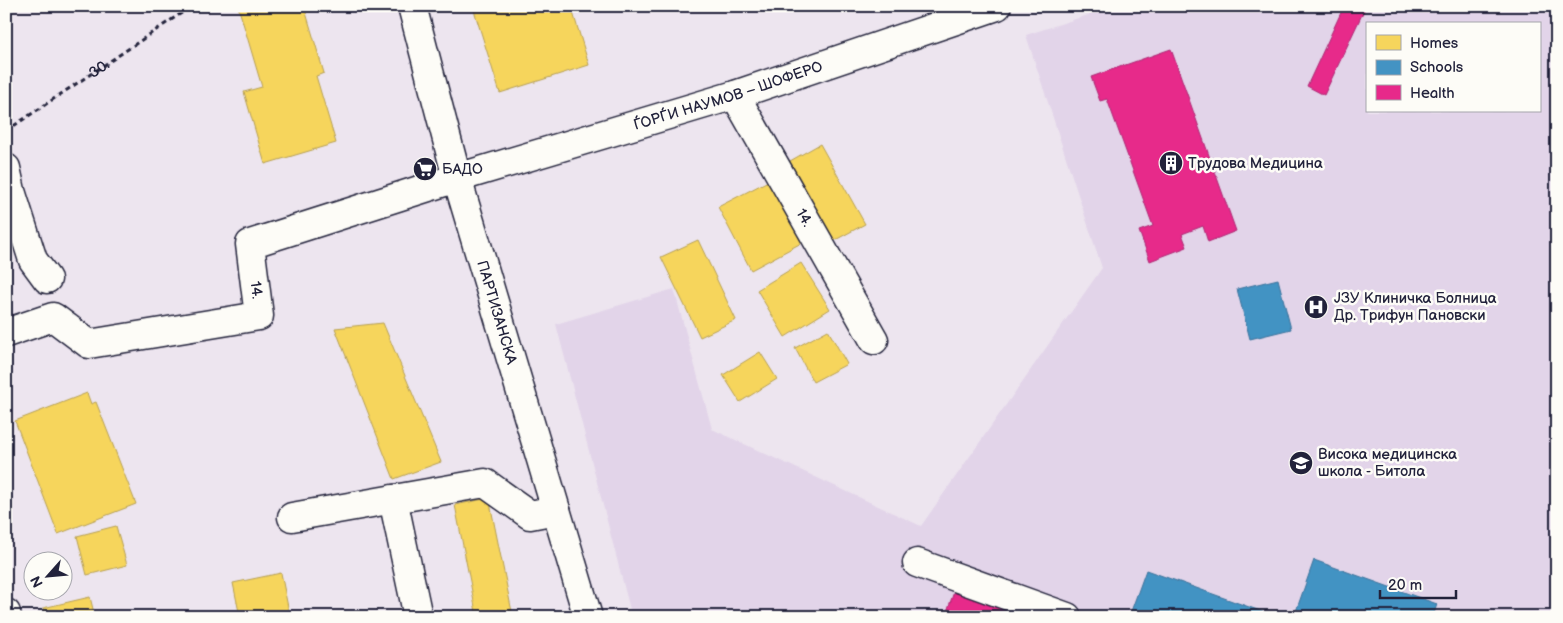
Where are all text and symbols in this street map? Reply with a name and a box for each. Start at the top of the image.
legend [1366,22,1540,112]
text: Homes [1410,34,1459,53]
street label: 30. [85,55,113,82]
street label: ЃОРЃИ НАУМОВ – ШОФЕРО [631,56,825,134]
text: Schools [1410,58,1464,77]
text: Health [1410,84,1455,103]
building icon: Трудова Медицина [1158,150,1184,176]
place label: Трудова Медицина [1188,154,1323,173]
supermarket icon: БАДО [412,156,438,182]
place label: БАДО [442,160,483,179]
street label: 14. [792,205,817,230]
street label: ПАРТИЗАНСКА [473,258,522,367]
street label: 14. [245,280,267,300]
place label: ЈЗУ Клиничка Болница Др. Трифун Пановски [1334,289,1497,325]
hospital icon: ЈЗУ Клиничка Болница Др. Трифун Пановски [1303,294,1329,320]
place label: Висока медицинска школа - Битола [1318,445,1457,481]
school or university icon: Висока медицинска школа - Битола [1288,450,1314,476]
north arrow [22,550,72,600]
scale bar [1380,568,1457,600]
text: N [27,573,47,590]
text: 20 m [1388,576,1422,595]

